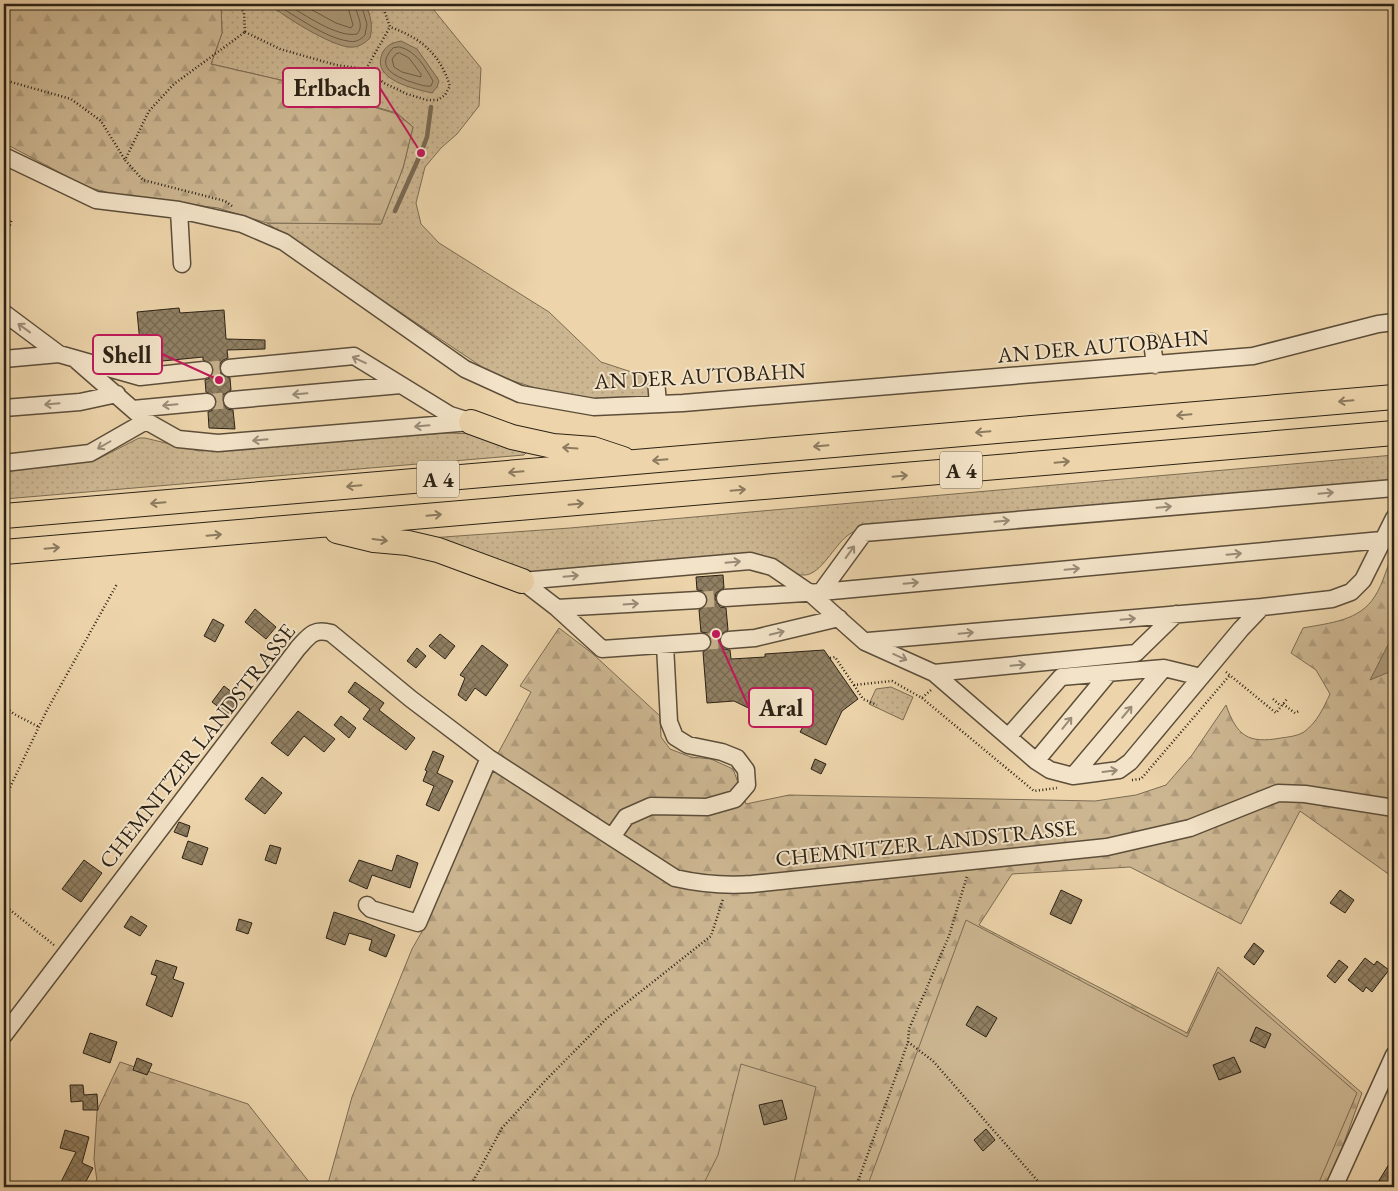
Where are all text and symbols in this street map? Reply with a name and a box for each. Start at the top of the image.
callout: Erlbach [283,68,380,107]
text: Erlbach [293,72,371,103]
street label: AN DER AUTOBAHN [995,322,1210,370]
one-way arrow [17,323,31,333]
callout: Shell [93,335,162,374]
text: Shell [103,339,152,370]
one-way arrow [351,355,366,365]
street label: AN DER AUTOBAHN [592,356,807,396]
one-way arrow [292,389,308,399]
one-way arrow [1338,397,1354,406]
one-way arrow [44,400,60,409]
one-way arrow [162,400,178,410]
one-way arrow [1176,410,1192,420]
one-way arrow [415,421,431,430]
one-way arrow [976,427,992,437]
one-way arrow [253,435,269,444]
one-way arrow [98,441,112,451]
one-way arrow [814,441,830,451]
one-way arrow [562,443,578,452]
road number: A 4 [940,452,982,488]
one-way arrow [652,455,668,465]
one-way arrow [1053,457,1069,467]
road number: A 4 [417,460,459,498]
one-way arrow [508,467,524,477]
one-way arrow [891,471,907,480]
one-way arrow [346,481,362,491]
one-way arrow [729,485,745,494]
one-way arrow [1318,489,1334,498]
one-way arrow [151,498,167,508]
one-way arrow [568,499,584,508]
one-way arrow [1156,503,1172,512]
one-way arrow [426,511,442,520]
one-way arrow [994,517,1010,526]
one-way arrow [206,530,222,540]
one-way arrow [372,535,388,545]
one-way arrow [44,544,60,553]
one-way arrow [845,545,855,559]
one-way arrow [1226,549,1242,559]
one-way arrow [725,557,741,567]
one-way arrow [1064,564,1080,573]
one-way arrow [563,572,579,581]
one-way arrow [902,579,918,588]
one-way arrow [623,599,639,608]
one-way arrow [1120,614,1136,623]
street label: CHEMNITZER LANDSTRASSE [92,618,302,874]
one-way arrow [768,628,784,637]
one-way arrow [958,628,974,638]
one-way arrow [892,653,907,663]
one-way arrow [1009,660,1025,670]
callout: Aral [749,688,813,727]
text: Aral [758,692,803,723]
one-way arrow [1122,705,1133,718]
one-way arrow [1062,717,1073,730]
one-way arrow [1102,766,1118,776]
street label: CHEMNITZER LANDSTRASSE [774,813,1078,873]

